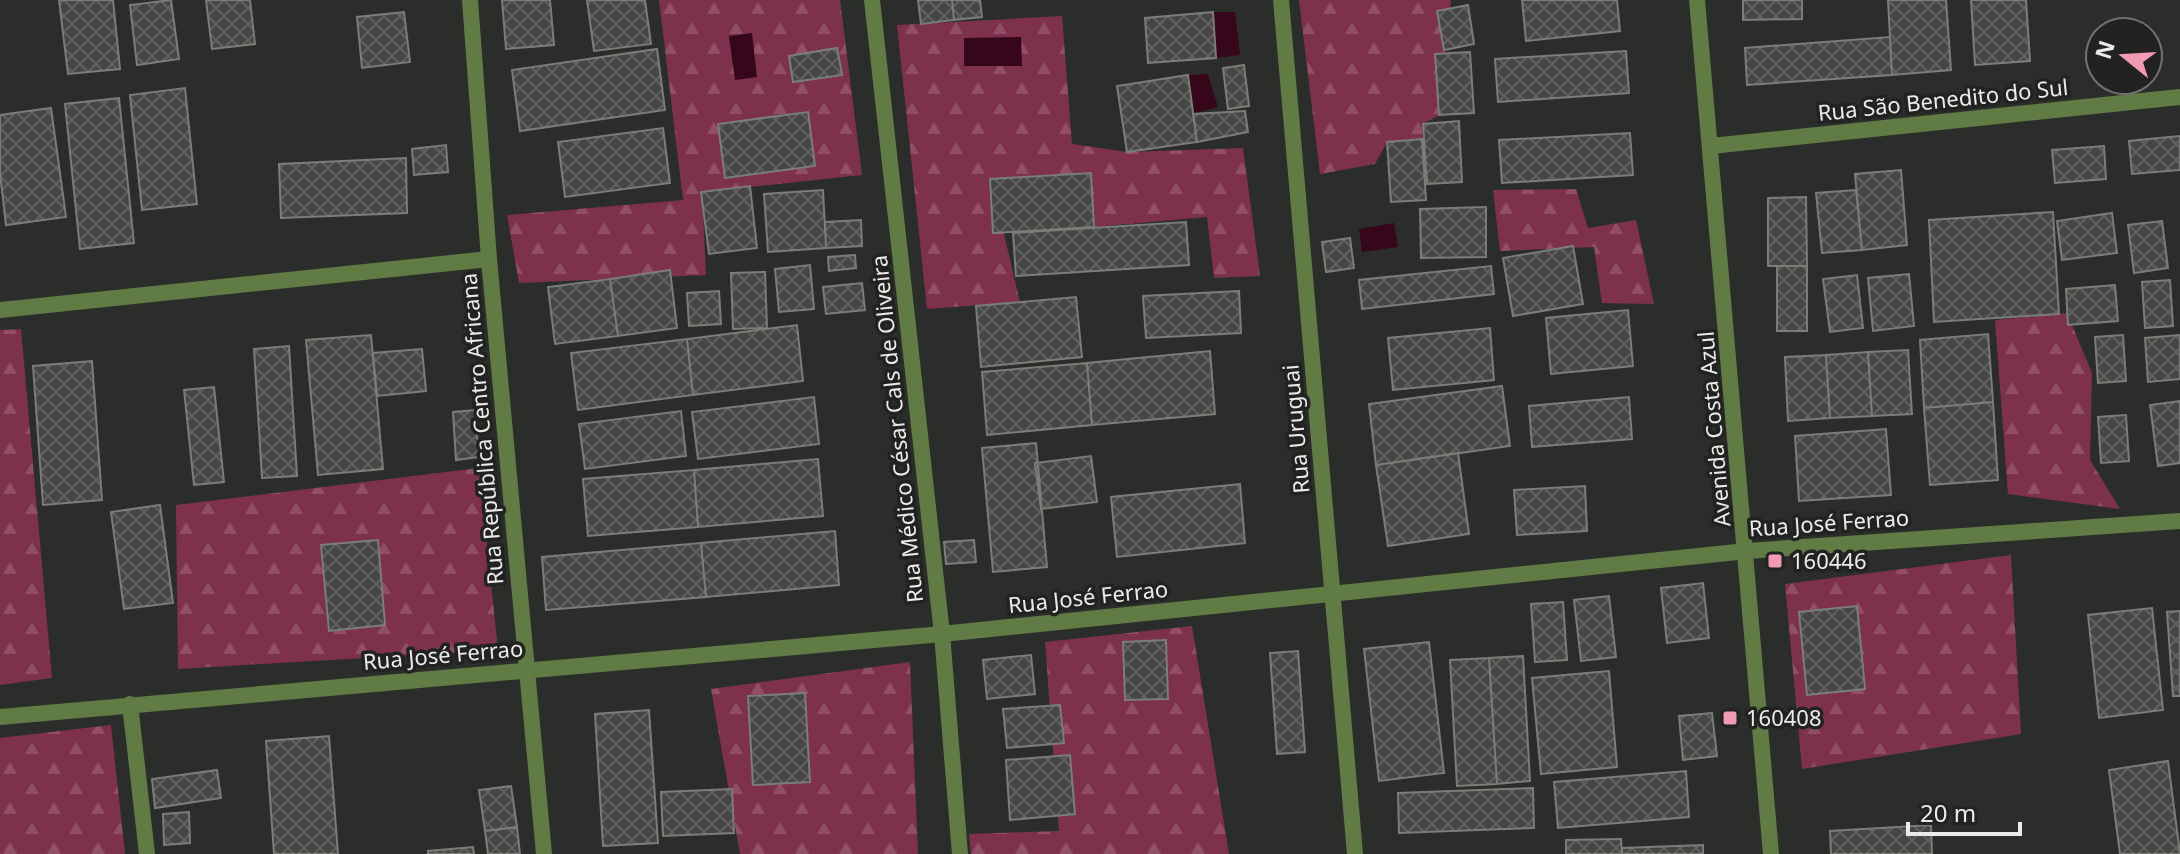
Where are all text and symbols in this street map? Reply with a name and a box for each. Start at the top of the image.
north arrow [2084,16,2164,96]
text: N [2087,36,2121,63]
street label: Rua São Benedito do Sul [1816,71,2070,127]
street label: Rua Médico César Cals de Oliveira [863,254,929,604]
street label: Rua República Centro Africana [452,272,510,586]
street label: Avenida Costa Azul [1690,330,1736,528]
street label: Rua Uruguai [1274,363,1316,495]
street label: Rua José Ferrao [1748,501,1910,543]
place label: 160446 [1791,545,1867,575]
marker: 160446 [1766,552,1784,570]
street label: Rua José Ferrao [1006,573,1169,619]
street label: Rua José Ferrao [362,632,524,676]
place label: 160408 [1746,702,1822,732]
marker: 160408 [1721,709,1739,727]
scale bar [1908,786,2020,836]
text: 20 m [1920,796,1976,829]

